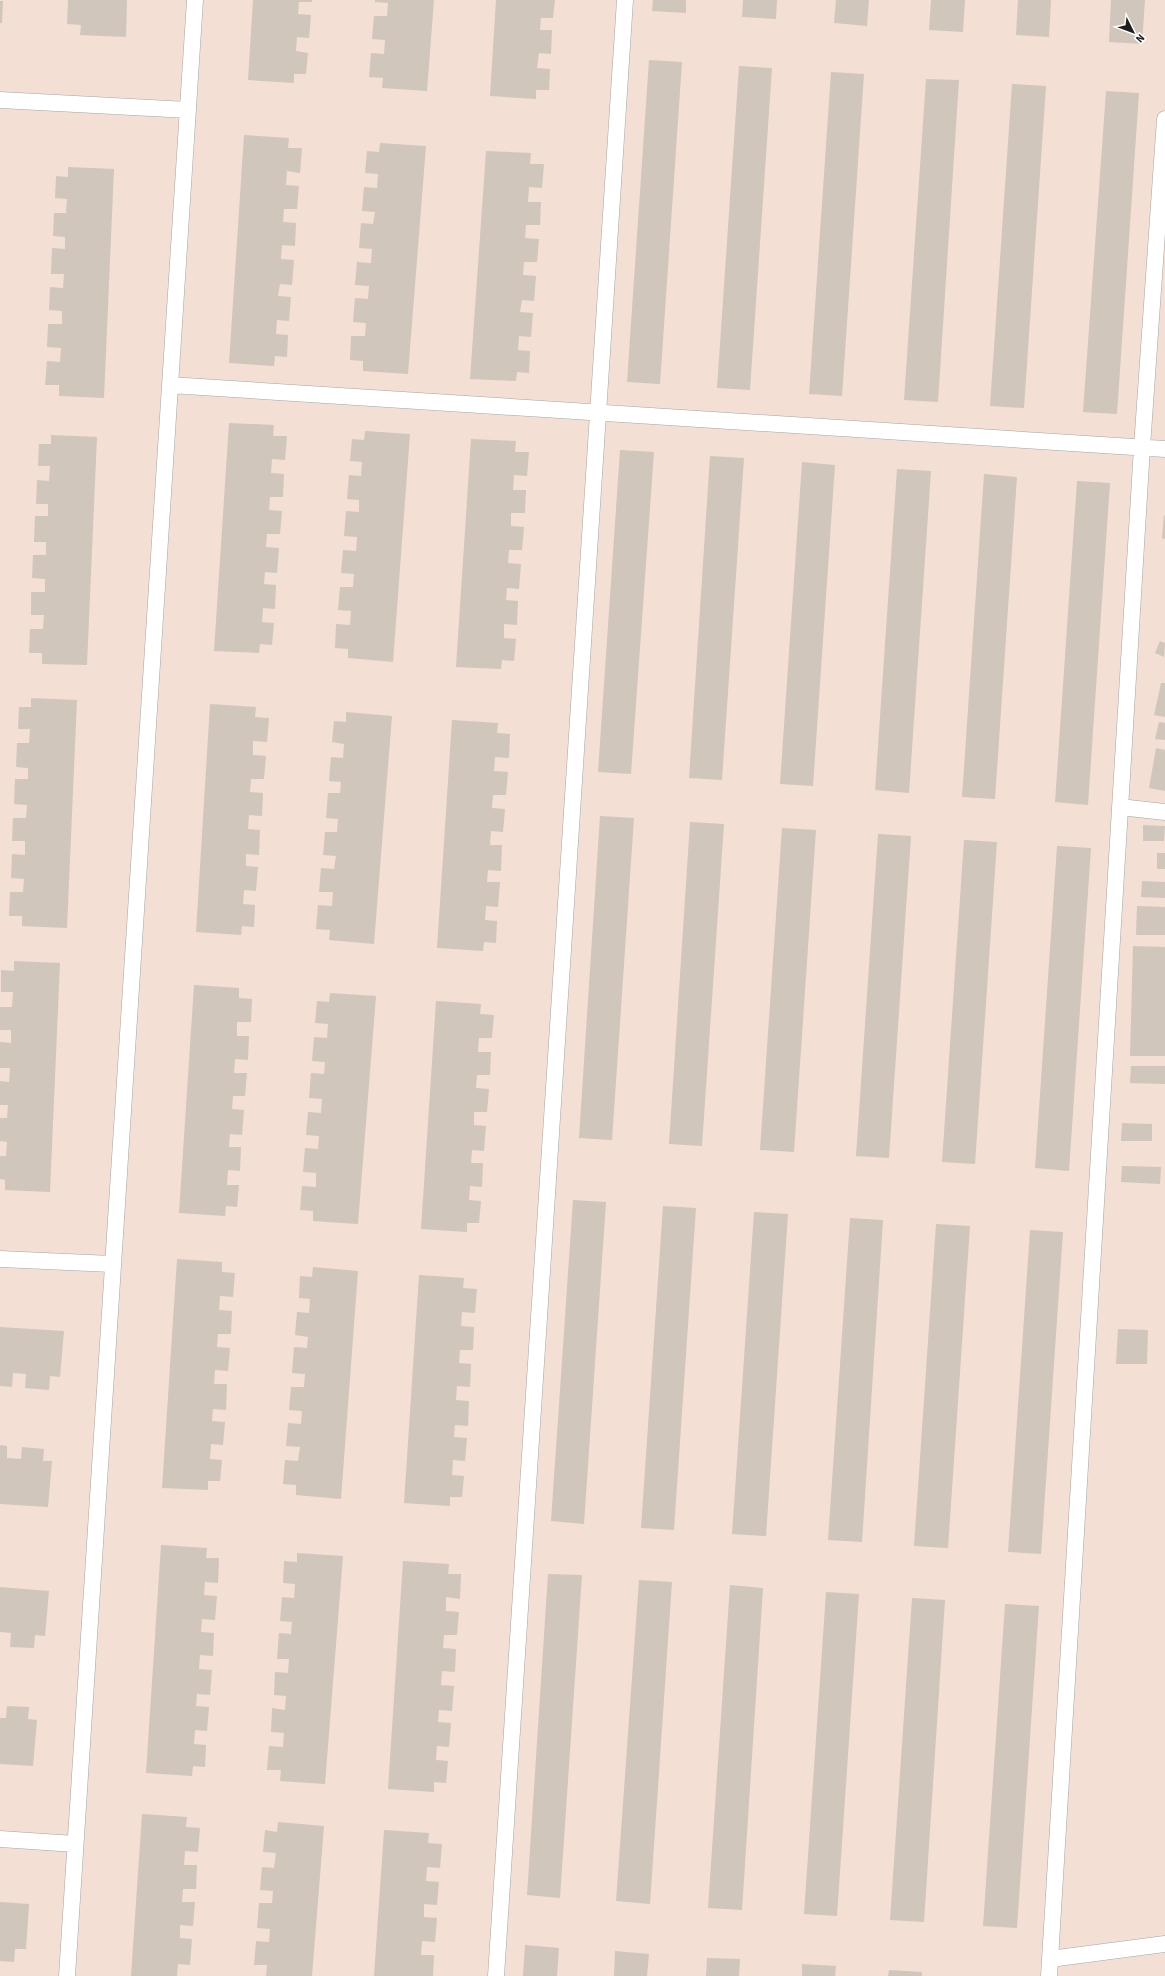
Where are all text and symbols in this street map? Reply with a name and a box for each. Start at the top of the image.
north arrow [1113,12,1153,52]
text: N [1132,31,1148,46]

